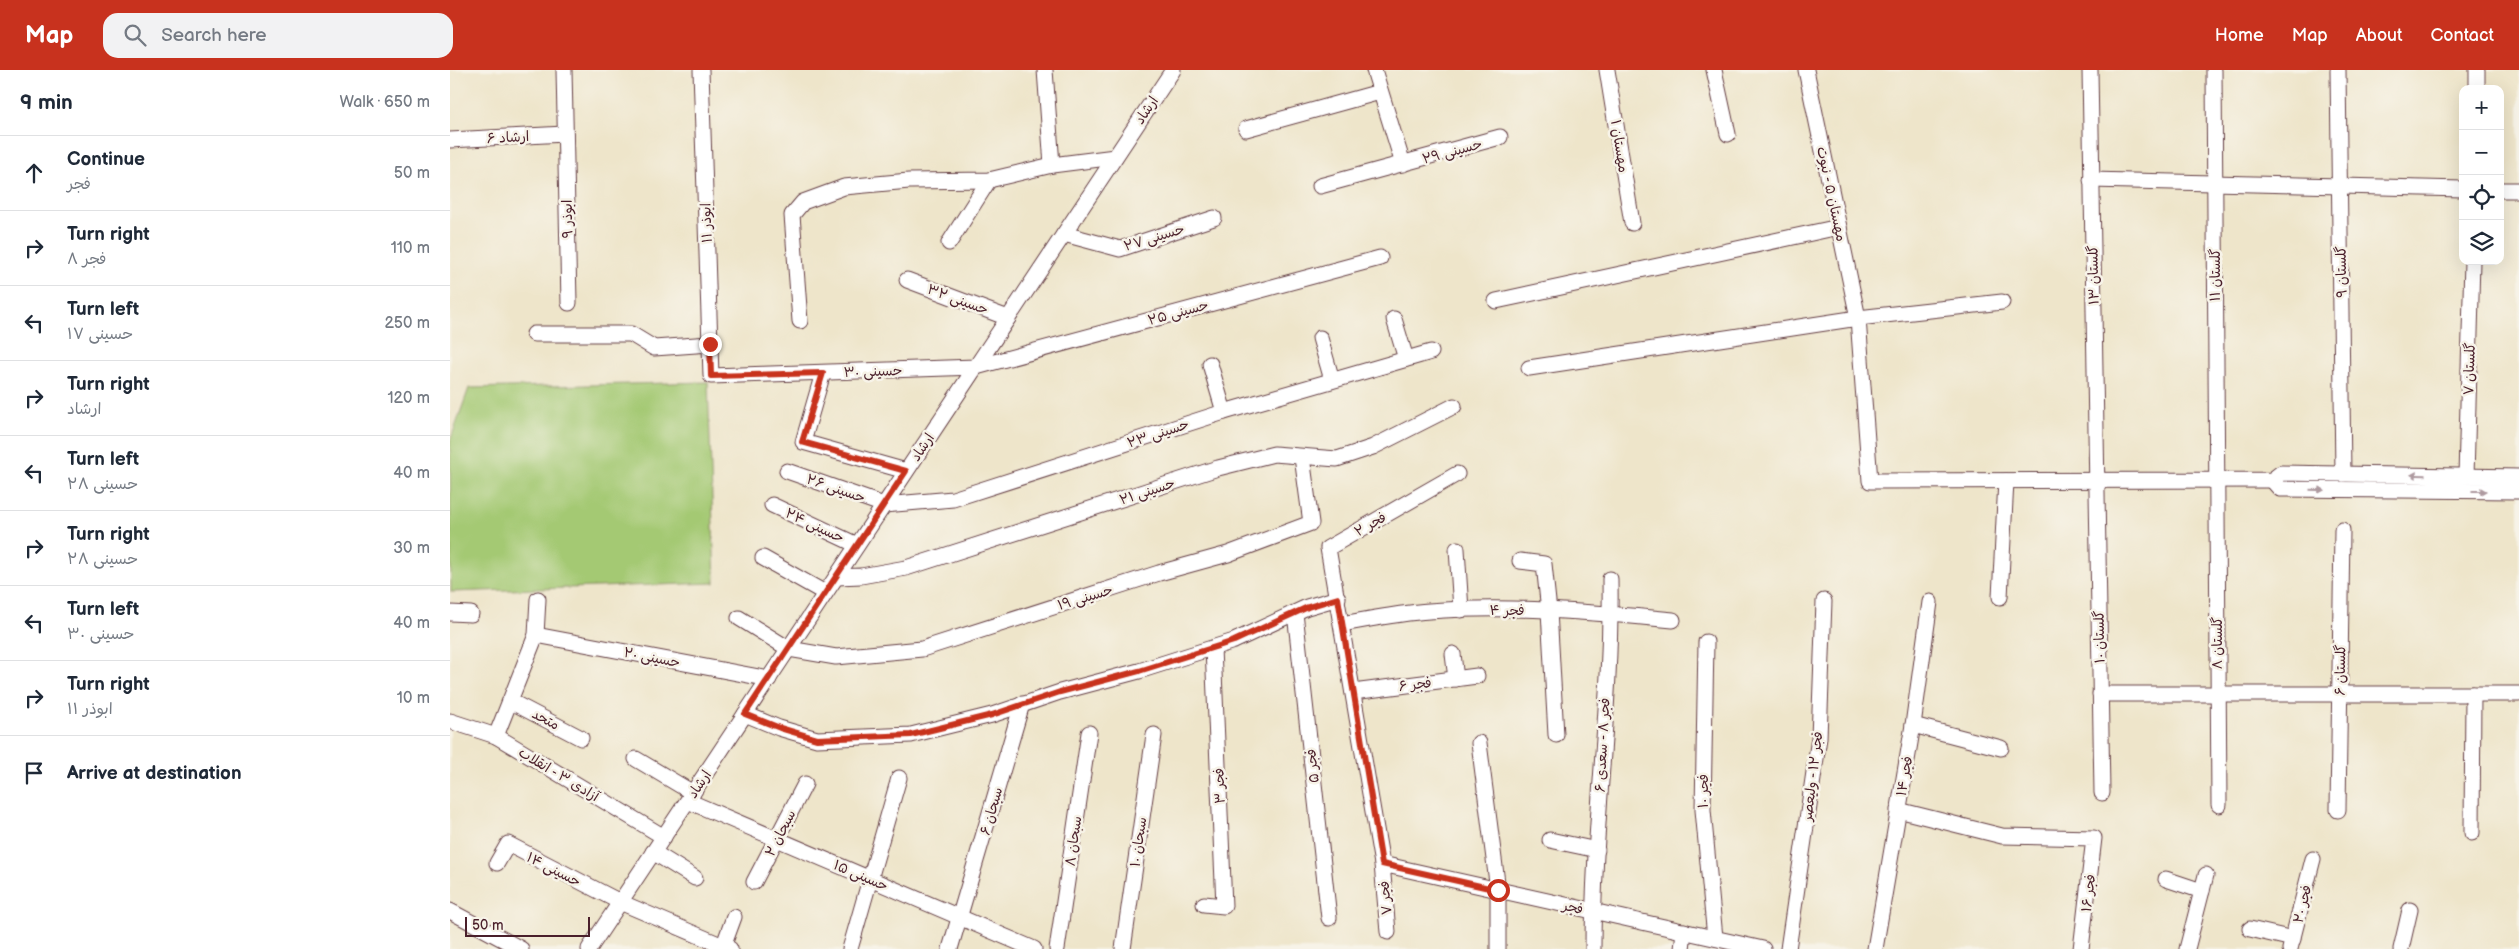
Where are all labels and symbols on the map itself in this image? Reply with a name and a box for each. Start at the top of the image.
street label: ارشاد [1131,93,1162,128]
street label: مهستان ۱ [1607,118,1632,174]
street label: ارشاد ۶ [486,128,530,147]
street label: حسینی ۲۹ [1420,135,1484,168]
street label: مهستان ۵ - نبوت [1813,145,1850,243]
street label: ابوذر ۹ [559,200,576,238]
street label: ابوذر ۱۱ [697,203,716,243]
street label: حسینی ۲۷ [1122,220,1186,255]
street label: گلستان ۱۳ [2084,245,2103,305]
street label: گلستان ۹ [2333,246,2350,298]
street label: گلستان ۱۱ [2207,248,2224,302]
street label: حسینی ۳۲ [925,281,991,318]
street label: حسینی ۲۵ [1146,296,1210,329]
route end [699,333,722,356]
street label: گلستان ۷ [2460,342,2479,396]
street label: حسینی ۳۰ [843,362,903,381]
street label: حسینی ۲۳ [1125,416,1191,451]
street label: ارشاد [907,430,938,465]
street label: حسینی ۲۶ [804,471,867,506]
one-way arrow [2410,471,2426,479]
street label: حسینی ۲۱ [1117,474,1177,508]
one-way arrow [2309,487,2325,495]
one-way arrow [2472,487,2488,495]
street label: حسینی ۲۴ [783,504,847,546]
street label: فجر ۲ [1351,509,1389,540]
street label: حسینی ۱۹ [1055,581,1115,614]
street label: فجر ۴ [1489,602,1525,619]
street label: گلستان ۱۰ [2091,611,2108,663]
street label: گلستان ۸ [2209,617,2226,669]
street label: حسینی ۲۰ [622,644,682,671]
street label: گلستان ۶ [2332,644,2349,696]
street label: فجر ۶ [1398,674,1433,695]
street label: فجر ۸ - سعدی ۶ [1592,697,1613,793]
street label: متحد [529,705,562,734]
street label: فجر ۱۲ - ولیعصر [1798,730,1826,823]
street label: آزادی ۳ - انقلاب [515,744,603,805]
street label: فجر ۵ [1302,748,1323,784]
street label: فجر ۱۴ [1893,755,1916,797]
street label: ارشاد [684,767,715,802]
street label: فجر ۳ [1210,768,1229,804]
street label: فجر ۱۰ [1695,774,1712,808]
street label: سبحان ۶ [977,785,1006,837]
street label: سبحان ۲ [761,807,799,859]
street label: سبحان ۸ [1062,815,1085,867]
street label: سبحان ۱۰ [1127,816,1150,868]
street label: حسینی ۱۴ [524,849,584,890]
street label: حسینی ۱۵ [831,856,891,895]
street label: فجر ۱۶ [2078,873,2099,913]
route start [1487,879,1510,902]
street label: فجر ۷ [1376,880,1395,916]
street label: فجر ۲۰ [2290,883,2315,925]
street label: فجر [1560,897,1585,918]
scale bar [465,914,590,937]

